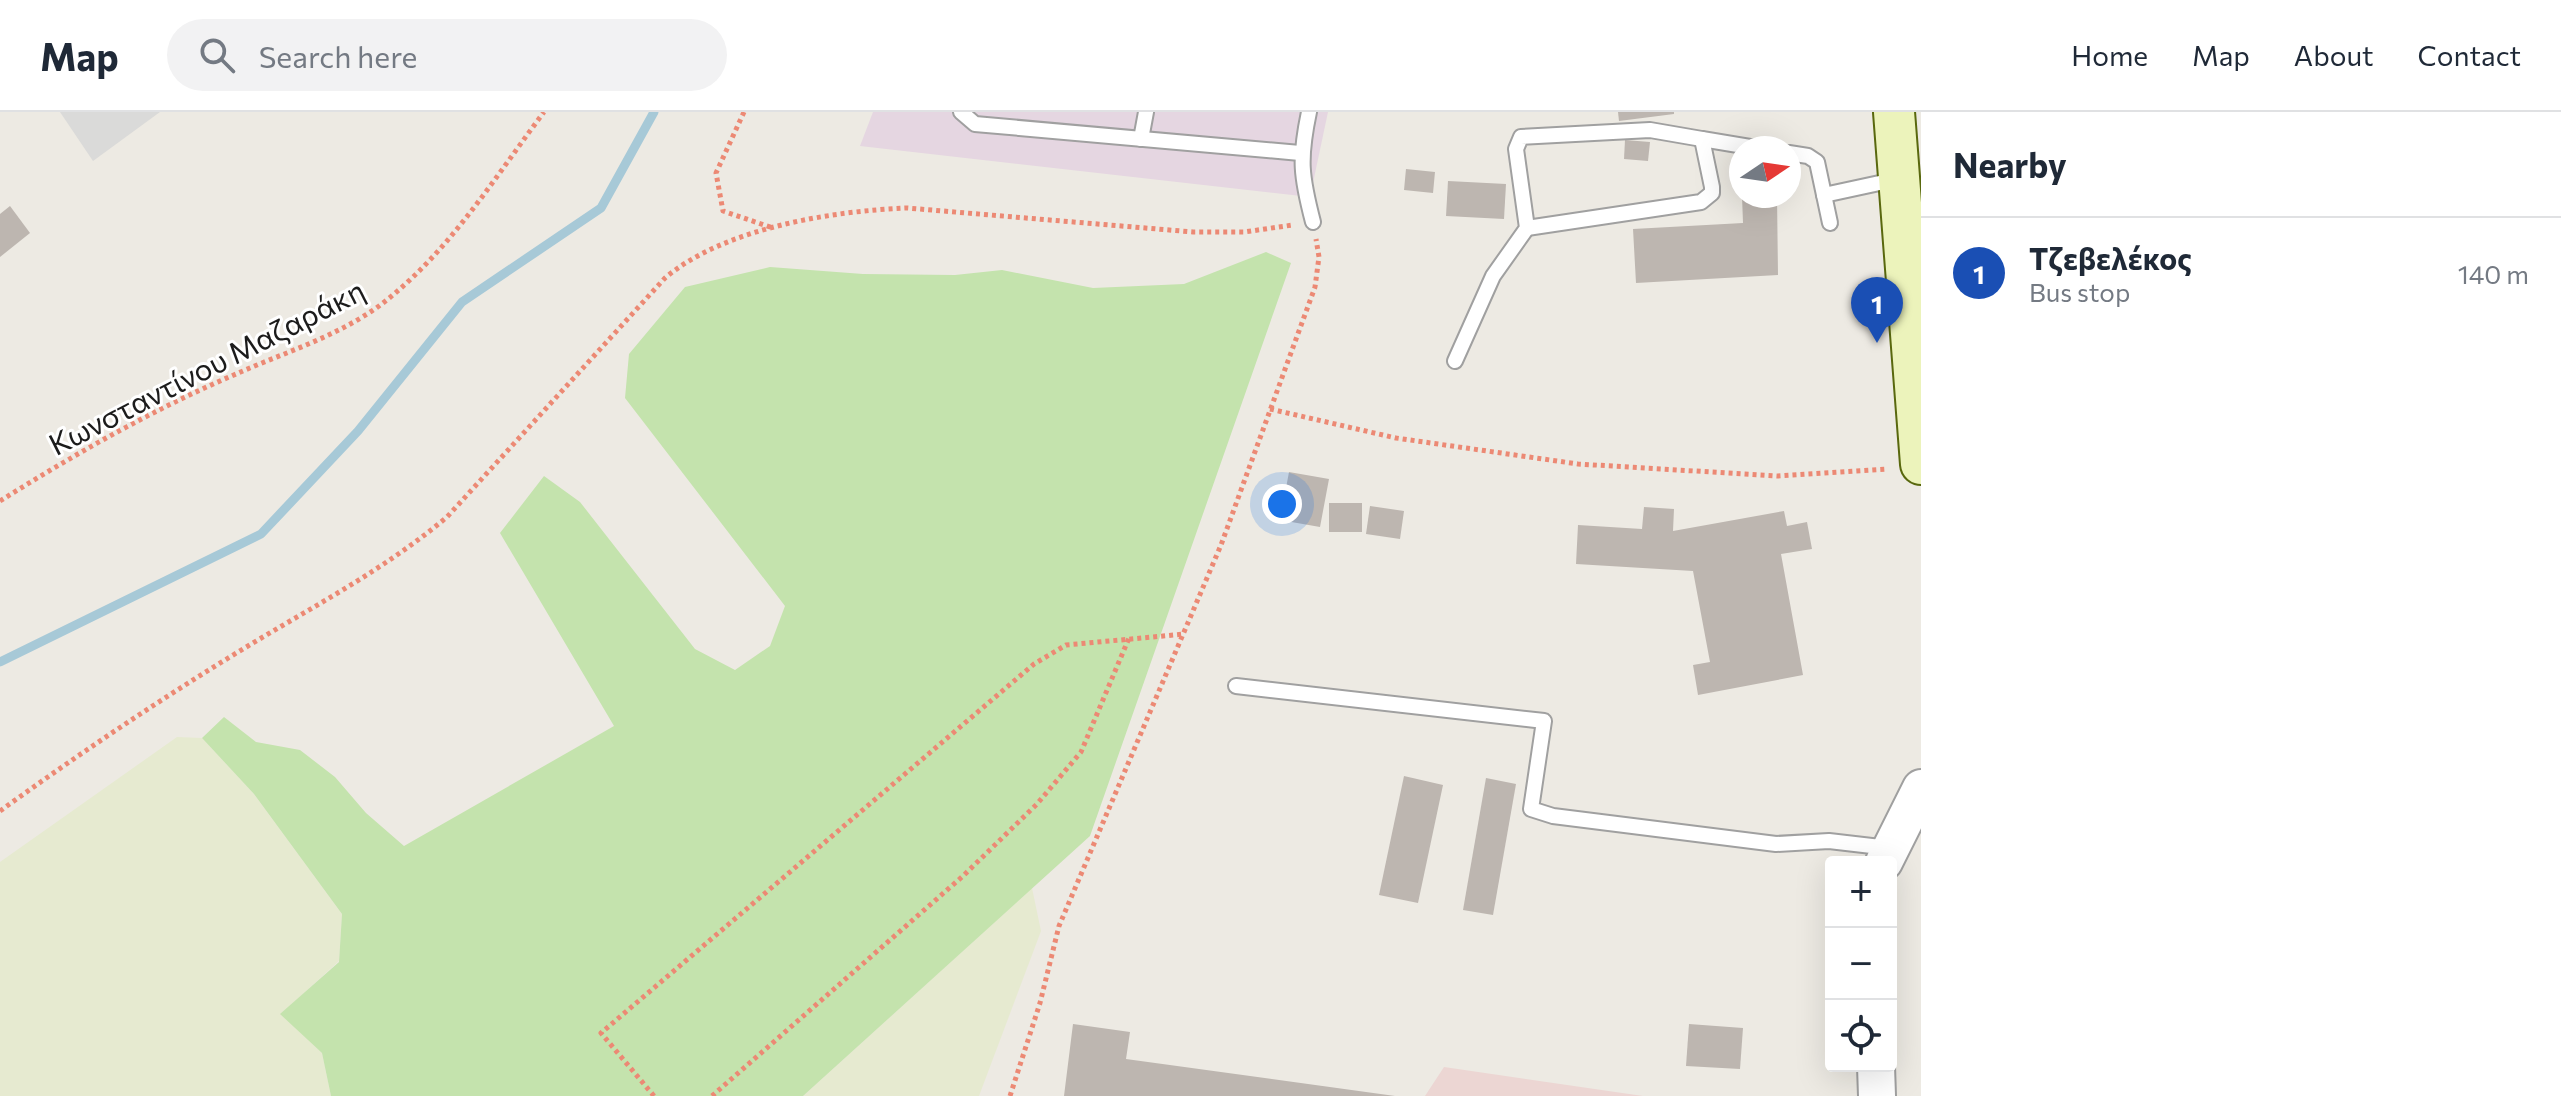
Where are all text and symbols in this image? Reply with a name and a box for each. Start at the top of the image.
search box [167,19,727,91]
text: Map [40,32,119,79]
icon: search [195,33,239,77]
text: Search here [259,37,417,74]
text: Home [2071,38,2148,72]
text: Map [2192,38,2250,72]
text: About [2294,38,2374,72]
text: Contact [2418,38,2521,72]
north arrow [1729,136,1801,208]
text: Nearby [1953,143,2067,185]
text: Τζεβελέκος [2029,239,2192,276]
text: 1 [1973,258,1985,289]
text: 140 m [2458,258,2529,289]
street label: Κωνσταντίνου Μαζαράκη [42,270,370,462]
text: Bus stop [2029,276,2130,307]
pin: 1 [1851,277,1903,343]
your location [1262,484,1302,524]
map controls [1825,856,1897,1072]
button: + [1825,856,1897,928]
button: − [1825,928,1897,1000]
button: locate [1825,1000,1897,1072]

